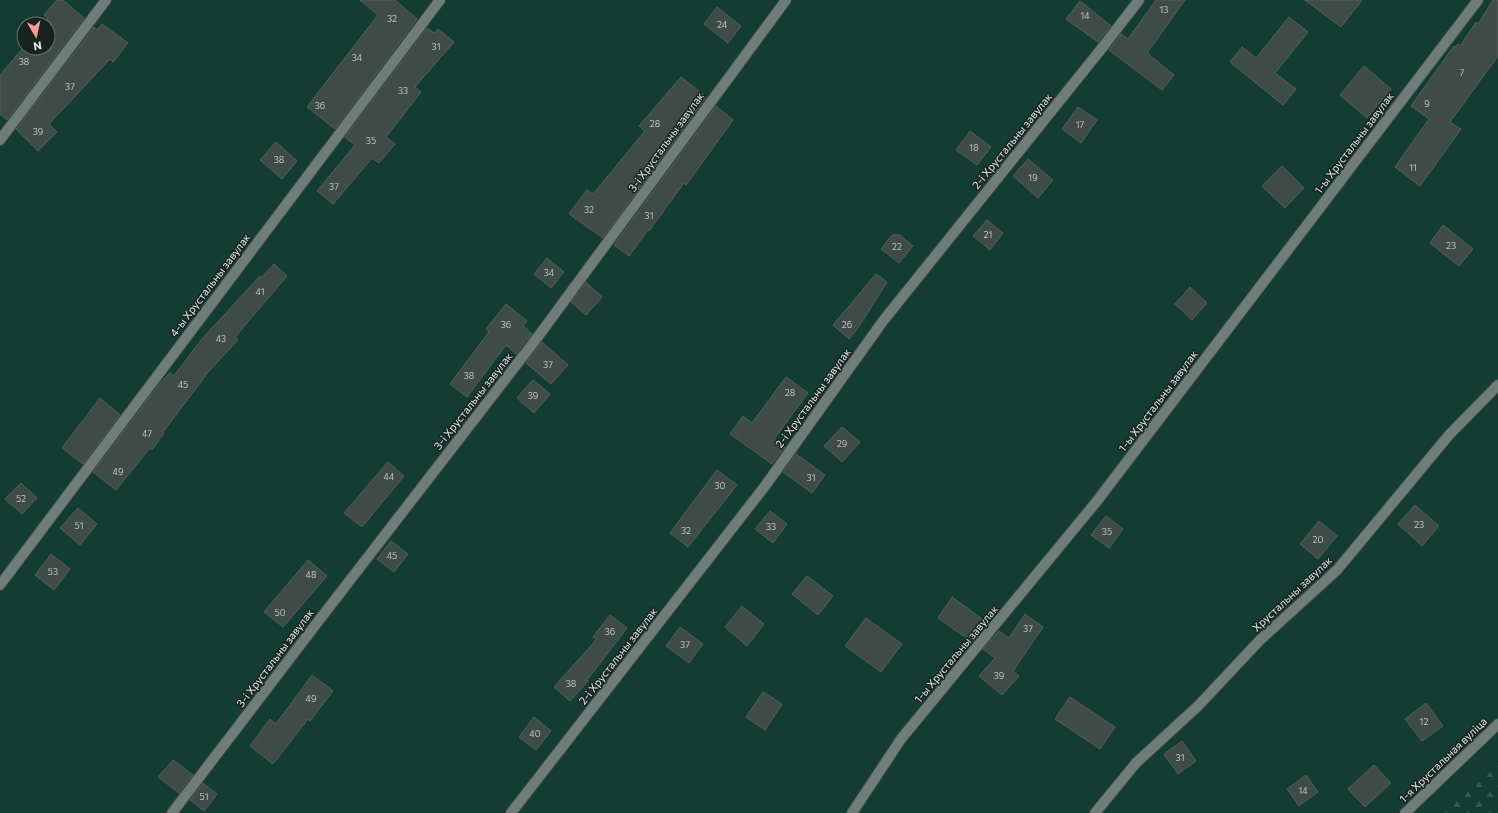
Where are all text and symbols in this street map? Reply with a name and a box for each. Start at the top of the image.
house number: 13 [1160,4,1168,15]
house number: 14 [1080,10,1090,21]
house number: 32 [387,13,397,24]
north arrow [16,16,56,56]
house number: 24 [717,19,728,30]
text: N [33,39,43,53]
house number: 31 [432,41,440,52]
house number: 34 [352,52,363,63]
house number: 38 [19,56,29,67]
house number: 7 [1460,67,1465,78]
house number: 37 [65,81,75,92]
house number: 33 [398,85,408,96]
street label: 3-і Хрустальны завулак [625,89,706,194]
street label: 1-ы Хрустальны завулак [1311,89,1396,196]
street label: 2-і Хрустальны завулак [969,90,1054,191]
house number: 9 [1424,98,1430,109]
house number: 36 [315,100,325,111]
house number: 28 [650,118,660,129]
house number: 17 [1076,119,1085,130]
house number: 39 [33,126,43,137]
house number: 35 [366,135,376,146]
house number: 18 [969,142,979,153]
house number: 38 [274,154,284,165]
house number: 11 [1409,162,1417,173]
house number: 19 [1028,172,1038,183]
house number: 37 [329,181,339,192]
house number: 32 [584,204,594,215]
house number: 31 [645,210,653,221]
house number: 21 [984,229,992,240]
street label: 4-ы Хрустальны завулак [167,231,253,339]
house number: 23 [1446,240,1456,251]
house number: 22 [892,241,902,252]
house number: 34 [544,267,555,278]
house number: 41 [256,286,264,297]
house number: 36 [501,319,511,330]
house number: 26 [842,319,852,330]
house number: 43 [216,333,226,344]
street label: 2-і Хрустальны завулак [772,345,853,450]
street label: 1-ы Хрустальны завулак [1115,347,1200,454]
street label: 3-і Хрустальны завулак [431,349,515,452]
house number: 37 [543,359,553,370]
house number: 38 [464,370,474,381]
house number: 45 [178,379,188,390]
house number: 28 [785,387,795,398]
house number: 39 [528,390,538,401]
house number: 47 [142,428,152,439]
house number: 29 [837,438,847,449]
house number: 49 [113,466,123,477]
house number: 44 [384,471,395,482]
house number: 31 [807,472,815,483]
house number: 30 [714,480,726,491]
house number: 52 [16,493,26,504]
house number: 23 [1414,519,1424,530]
house number: 51 [74,520,84,531]
house number: 33 [766,521,776,532]
house number: 32 [681,525,691,536]
house number: 35 [1102,526,1112,537]
house number: 20 [1313,534,1324,545]
house number: 45 [387,550,397,561]
street label: Хрустальны завулак [1249,553,1334,634]
house number: 53 [48,566,58,577]
house number: 48 [306,569,316,580]
street label: 1-ы Хрустальны завулак [911,602,1000,705]
street label: 2-і Хрустальны завулак [576,604,660,707]
street label: 3-і Хрустальны завулак [233,606,316,709]
house number: 50 [274,607,286,618]
house number: 37 [1023,623,1033,634]
house number: 36 [605,626,615,637]
house number: 37 [680,639,690,650]
house number: 39 [994,670,1004,681]
house number: 38 [566,678,576,689]
house number: 49 [306,693,316,704]
street label: 1-я Хрустальная вуліца [1396,714,1489,805]
house number: 12 [1420,716,1428,727]
house number: 40 [529,728,541,739]
house number: 31 [1176,752,1184,763]
house number: 14 [1298,785,1308,796]
house number: 51 [199,791,209,802]

